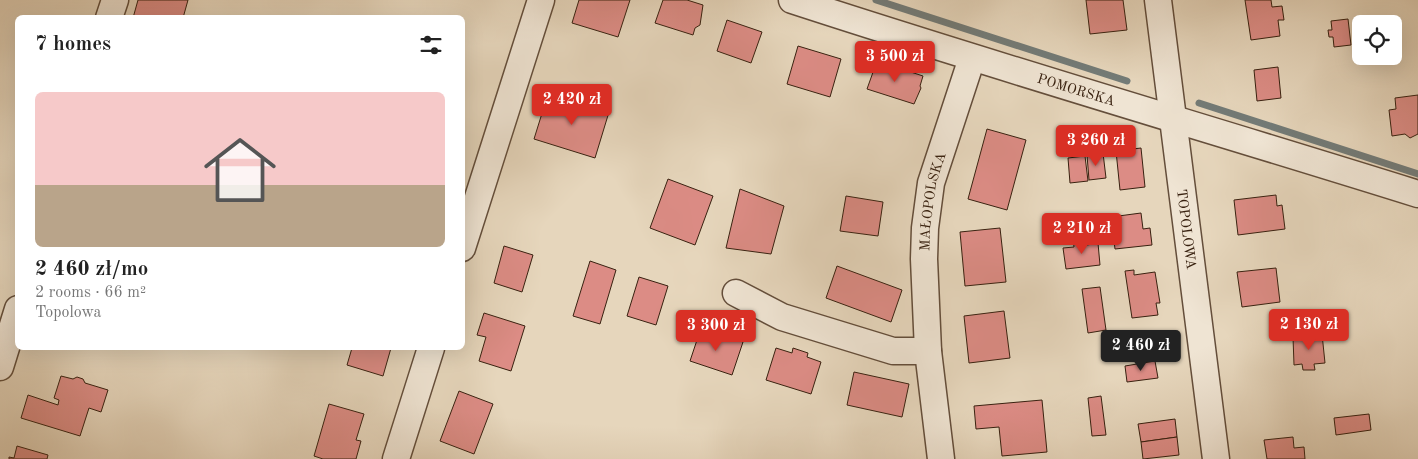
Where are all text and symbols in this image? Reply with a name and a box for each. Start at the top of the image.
map controls [1352,15,1402,65]
button: locate [1352,15,1402,65]
icon: filters [417,31,445,59]
text: 7 homes [35,34,111,55]
pin: 3 500 zł [843,41,947,83]
text: 3 500 zł [866,49,924,65]
street label: POMORSKA [1035,72,1117,109]
pin: 2 420 zł [520,84,624,126]
text: 2 420 zł [543,92,601,108]
pin: 3 260 zł [1044,124,1148,167]
icon: home [195,125,285,215]
text: 3 260 zł [1067,133,1125,149]
street label: MAŁOPOLSKA [918,150,949,251]
street label: TOPOLOWA [1174,188,1198,271]
pin: 2 210 zł [1030,212,1134,255]
text: 2 210 zł [1053,221,1111,237]
text: 2 460 zł/mo [35,259,148,280]
text: 2 rooms · 66 m² [35,285,146,301]
text: Topolowa [35,305,101,321]
pin: 2 130 zł [1257,308,1361,351]
pin: 3 300 zł [664,310,768,352]
text: 2 130 zł [1280,317,1338,333]
text: 3 300 zł [687,318,745,334]
pin: 2 460 zł [1089,330,1193,372]
text: 2 460 zł [1112,338,1170,354]

